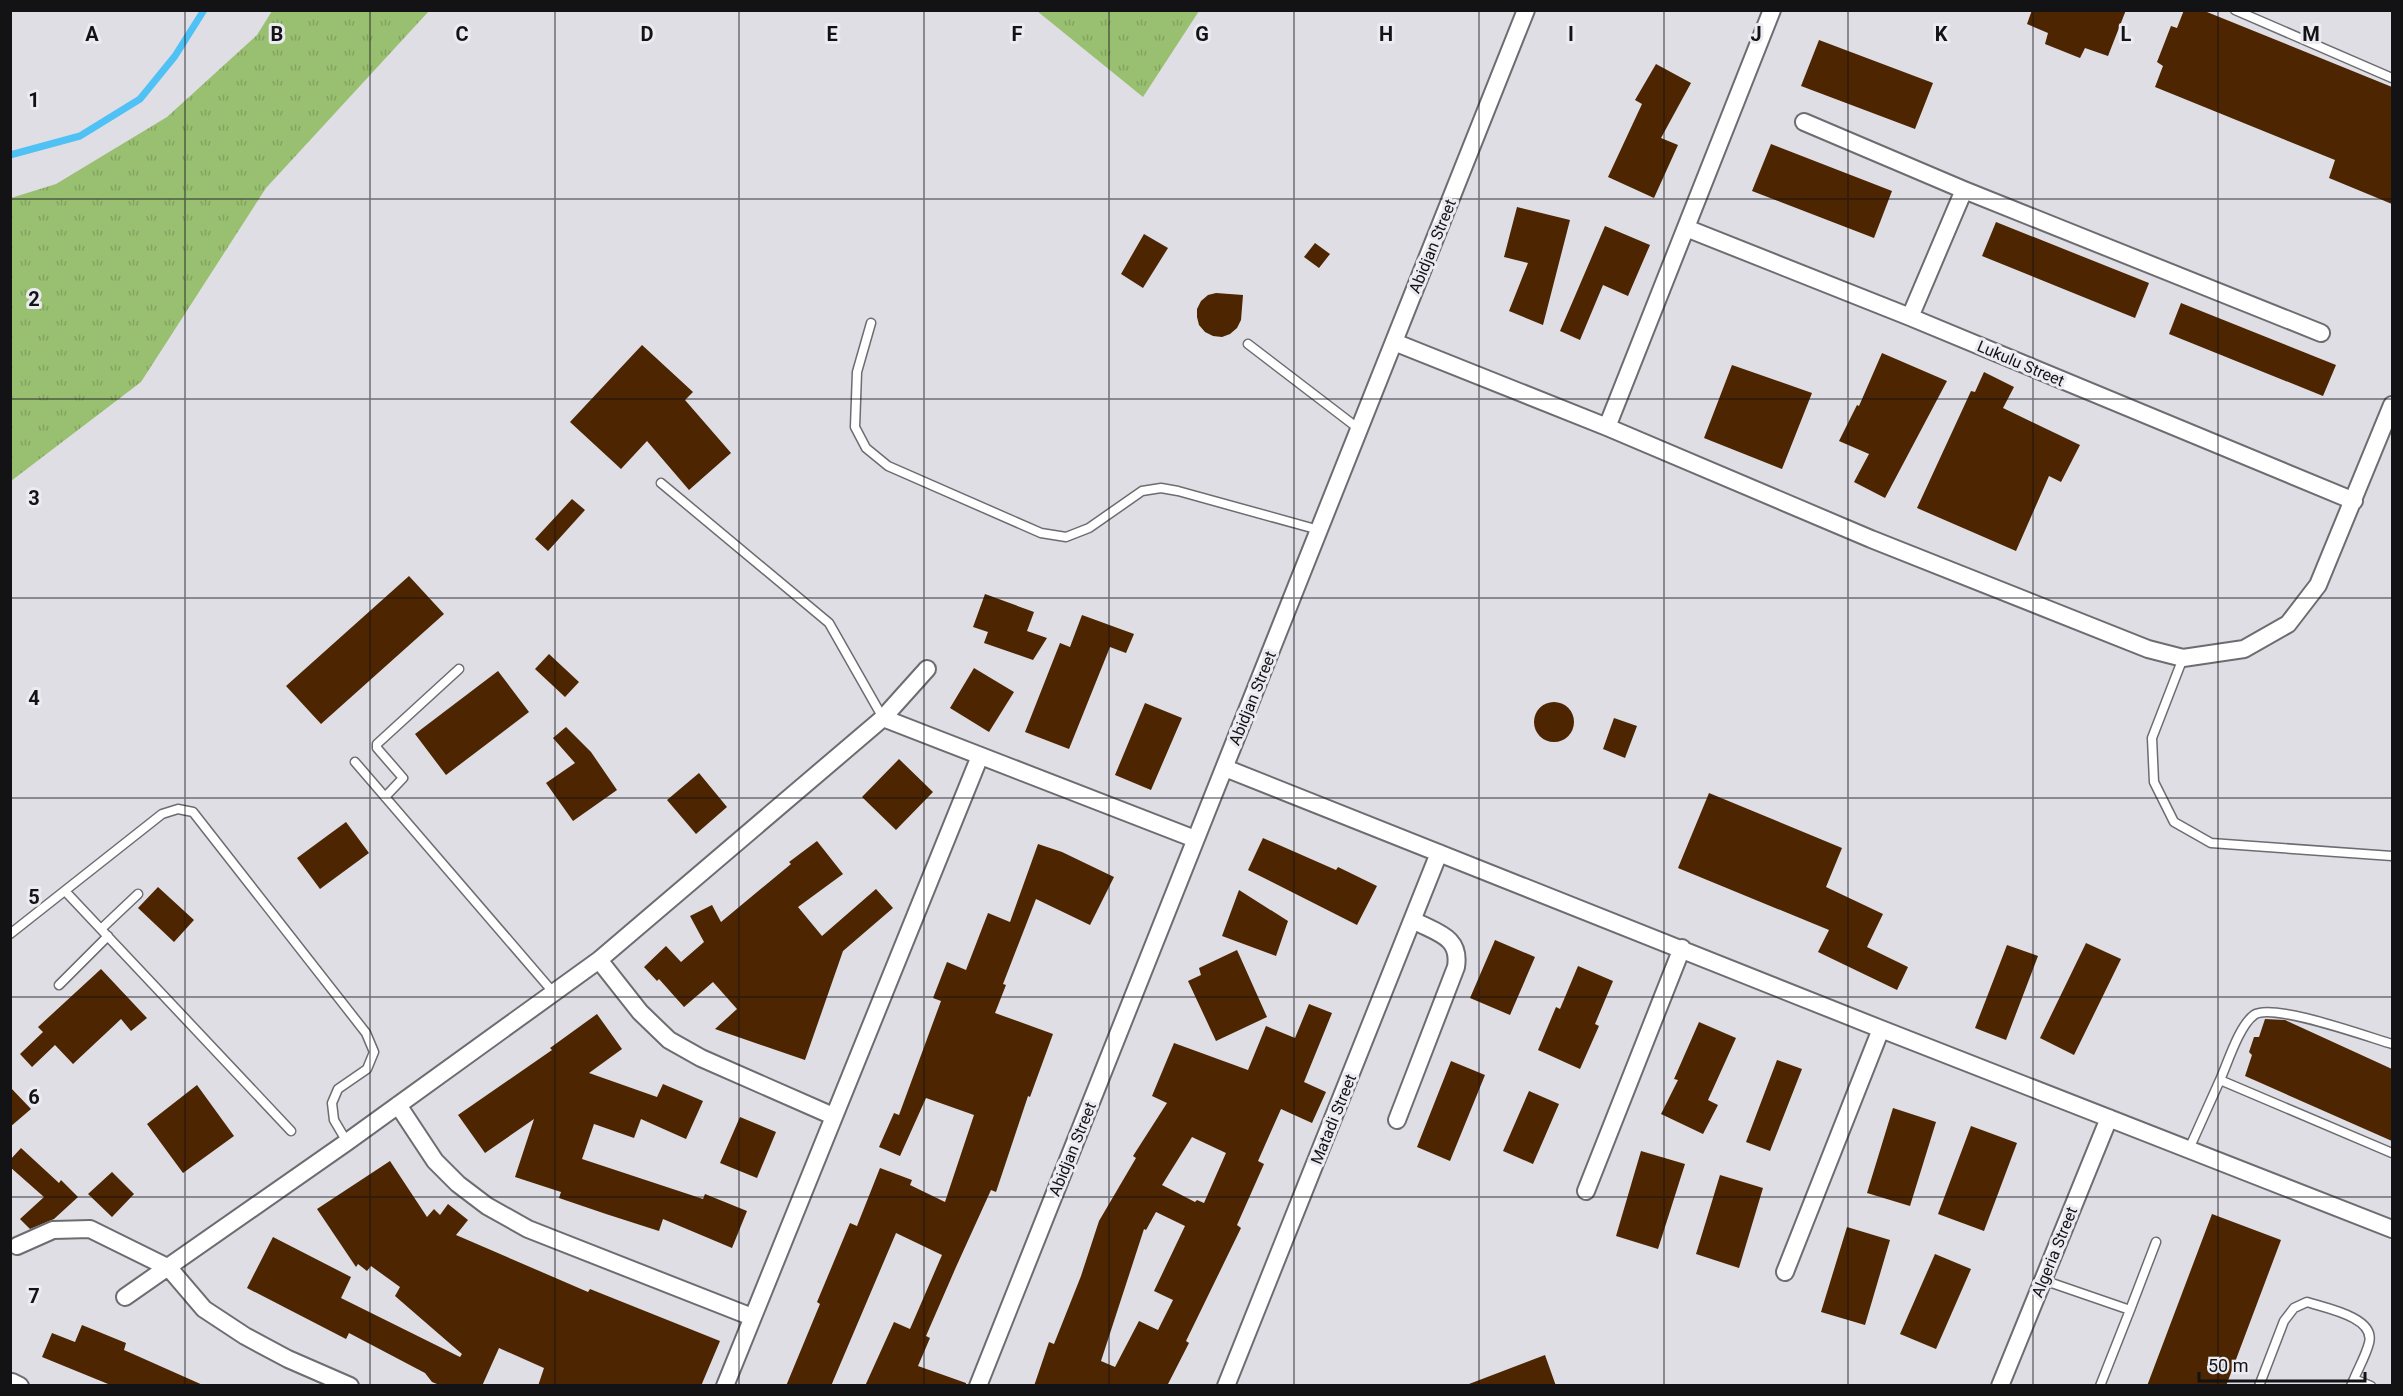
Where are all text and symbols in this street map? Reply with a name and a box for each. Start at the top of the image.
text: A [85,22,99,46]
text: B [271,22,283,46]
text: C [455,22,469,46]
text: D [641,22,654,46]
text: E [826,22,838,46]
text: F [1012,22,1023,46]
text: G [1195,22,1209,46]
text: H [1379,22,1393,46]
text: I [1568,22,1574,46]
text: J [1750,22,1762,46]
text: K [1935,22,1948,46]
text: L [2121,22,2132,46]
text: M [2302,22,2320,46]
text: 1 [28,88,40,112]
street label: Abidjan Street [1405,196,1460,296]
text: 2 [28,287,40,311]
street label: Lukulu Street [1974,337,2067,390]
text: 3 [28,486,40,510]
street label: Abidjan Street [1225,648,1280,748]
text: 4 [28,686,40,710]
text: 5 [28,885,40,909]
street label: Matadi Street [1307,1071,1360,1167]
text: 6 [28,1085,40,1109]
street label: Abidjan Street [1045,1099,1100,1199]
street label: Algeria Street [2028,1204,2081,1300]
text: 7 [28,1284,40,1308]
scale bar [2199,1345,2366,1383]
text: 50 m [2208,1355,2248,1376]

